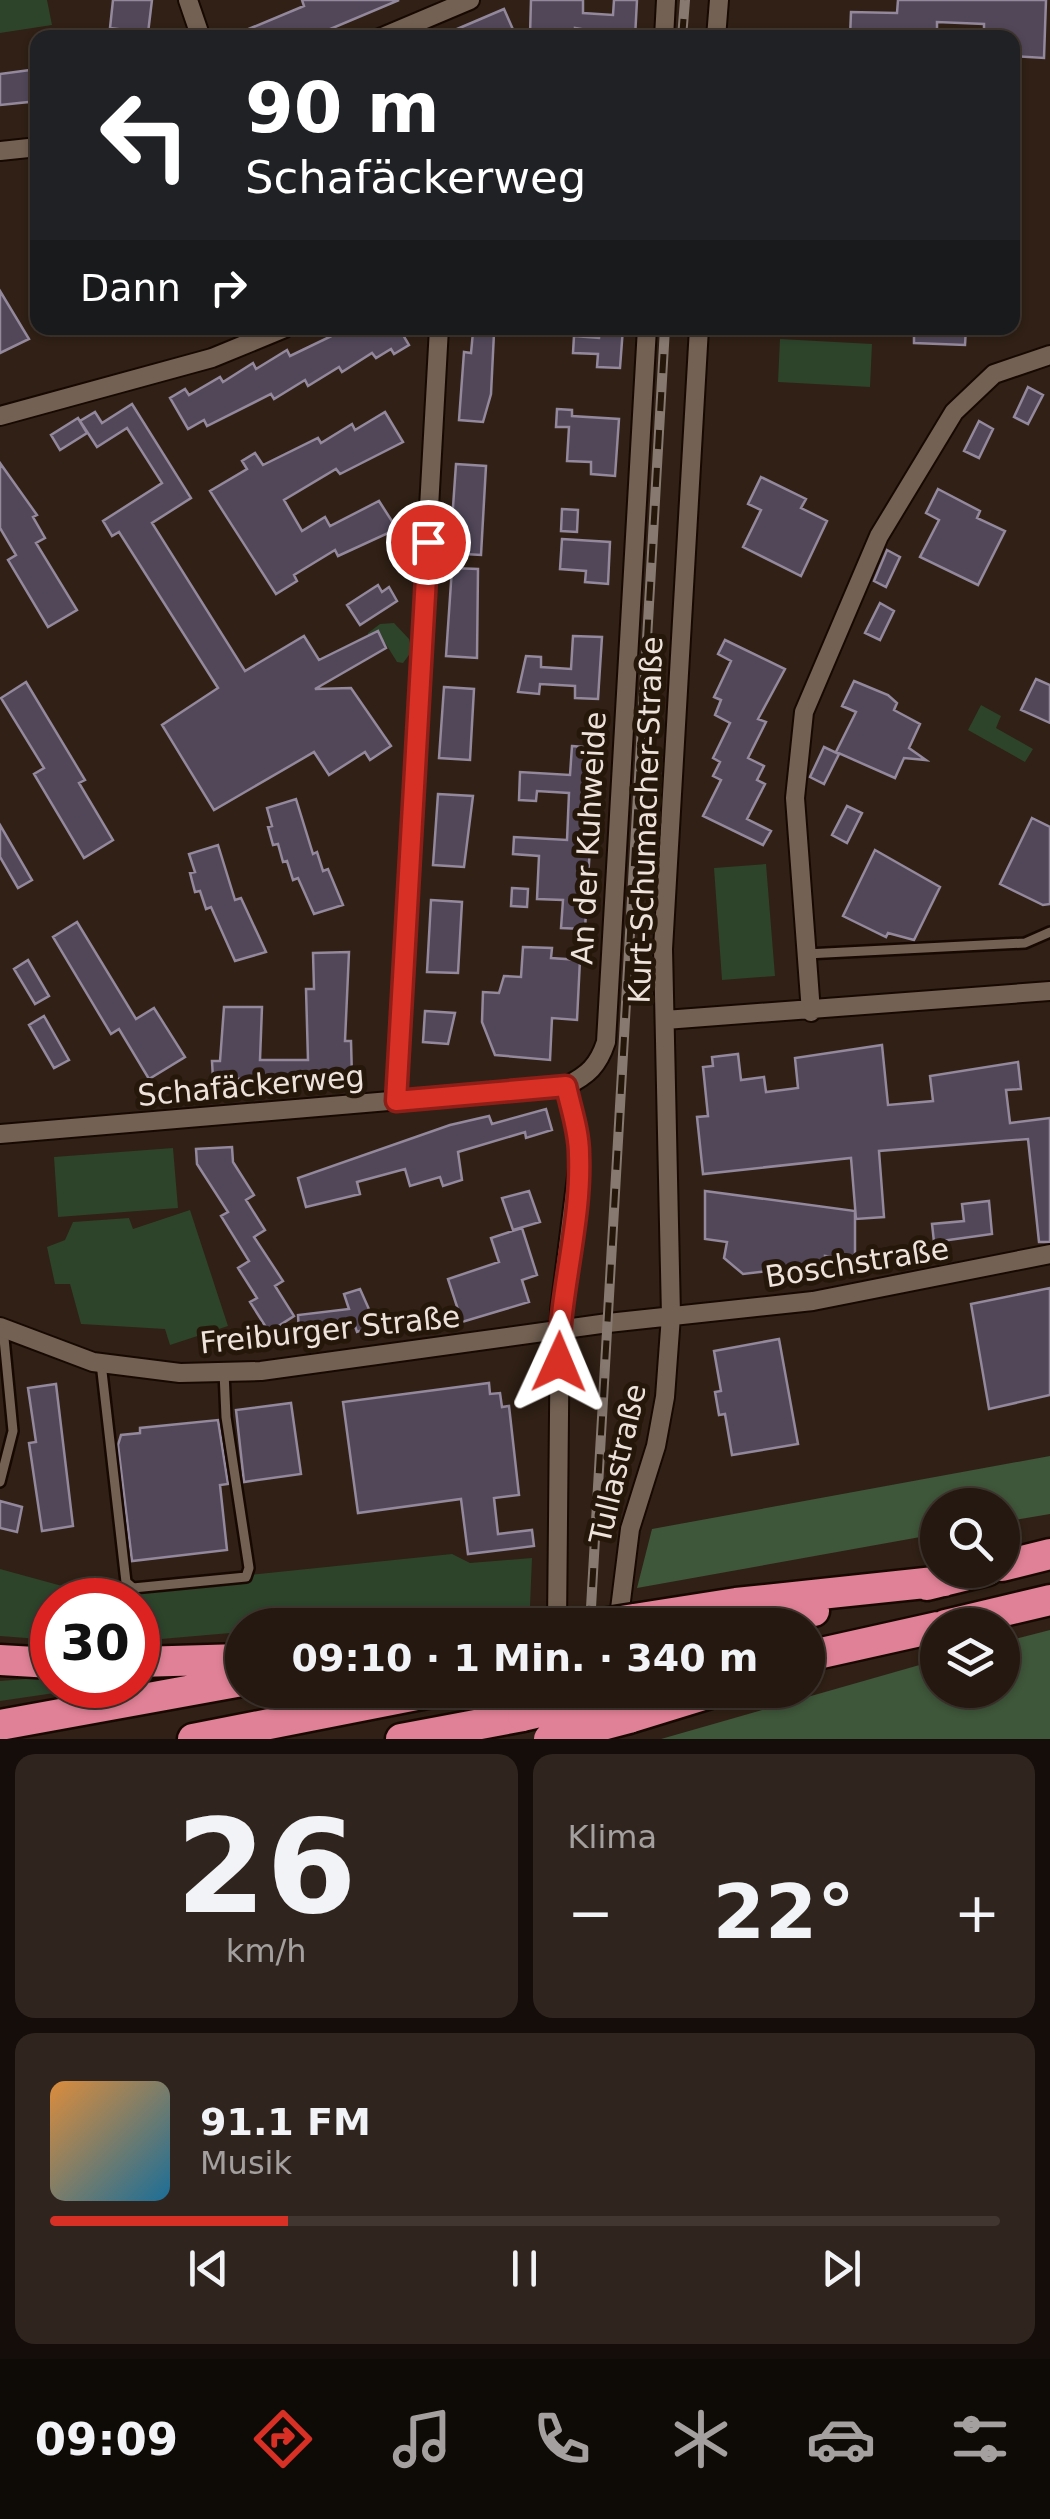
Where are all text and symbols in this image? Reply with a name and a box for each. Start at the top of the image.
text: 90 m [245,67,440,149]
icon: left [80,70,210,200]
text: Schafäckerweg [245,151,586,204]
icon: right [201,260,256,315]
text: Dann [80,266,181,310]
pin [386,500,471,585]
icon: arrive [401,515,456,570]
street label: Kurt-Schumacher-Straße [622,636,669,1004]
street label: An der Kuhweide [564,710,613,965]
street label: Schafäckerweg [136,1058,366,1113]
street label: Boschstraße [763,1231,951,1294]
street label: Freiburger Straße [198,1298,462,1361]
position arrow [507,1310,611,1414]
street label: Tullastraße [582,1380,653,1548]
map controls [920,1488,1020,1708]
button: search [920,1488,1020,1588]
speed limit sign: 30 [30,1578,160,1708]
button: layers [920,1608,1020,1708]
text: 09:10 · 1 Min. · 340 m [292,1636,758,1680]
text: 26 [176,1791,357,1943]
text: Klima [568,1818,657,1856]
text: 22° [713,1868,855,1956]
text: − [568,1881,614,1945]
text: + [954,1881,1000,1945]
text: km/h [226,1932,307,1970]
text: 91.1 FM [200,2100,371,2144]
text: Musik [200,2144,292,2182]
icon: previous [181,2241,236,2296]
icon: pause [497,2241,552,2296]
icon: next [814,2241,869,2296]
icon: directions [248,2404,318,2474]
icon: music [387,2404,457,2474]
icon: phone [527,2404,597,2474]
icon: climate [666,2404,736,2474]
icon: car [806,2404,876,2474]
icon: filters [945,2404,1015,2474]
text: 09:09 [35,2413,178,2466]

